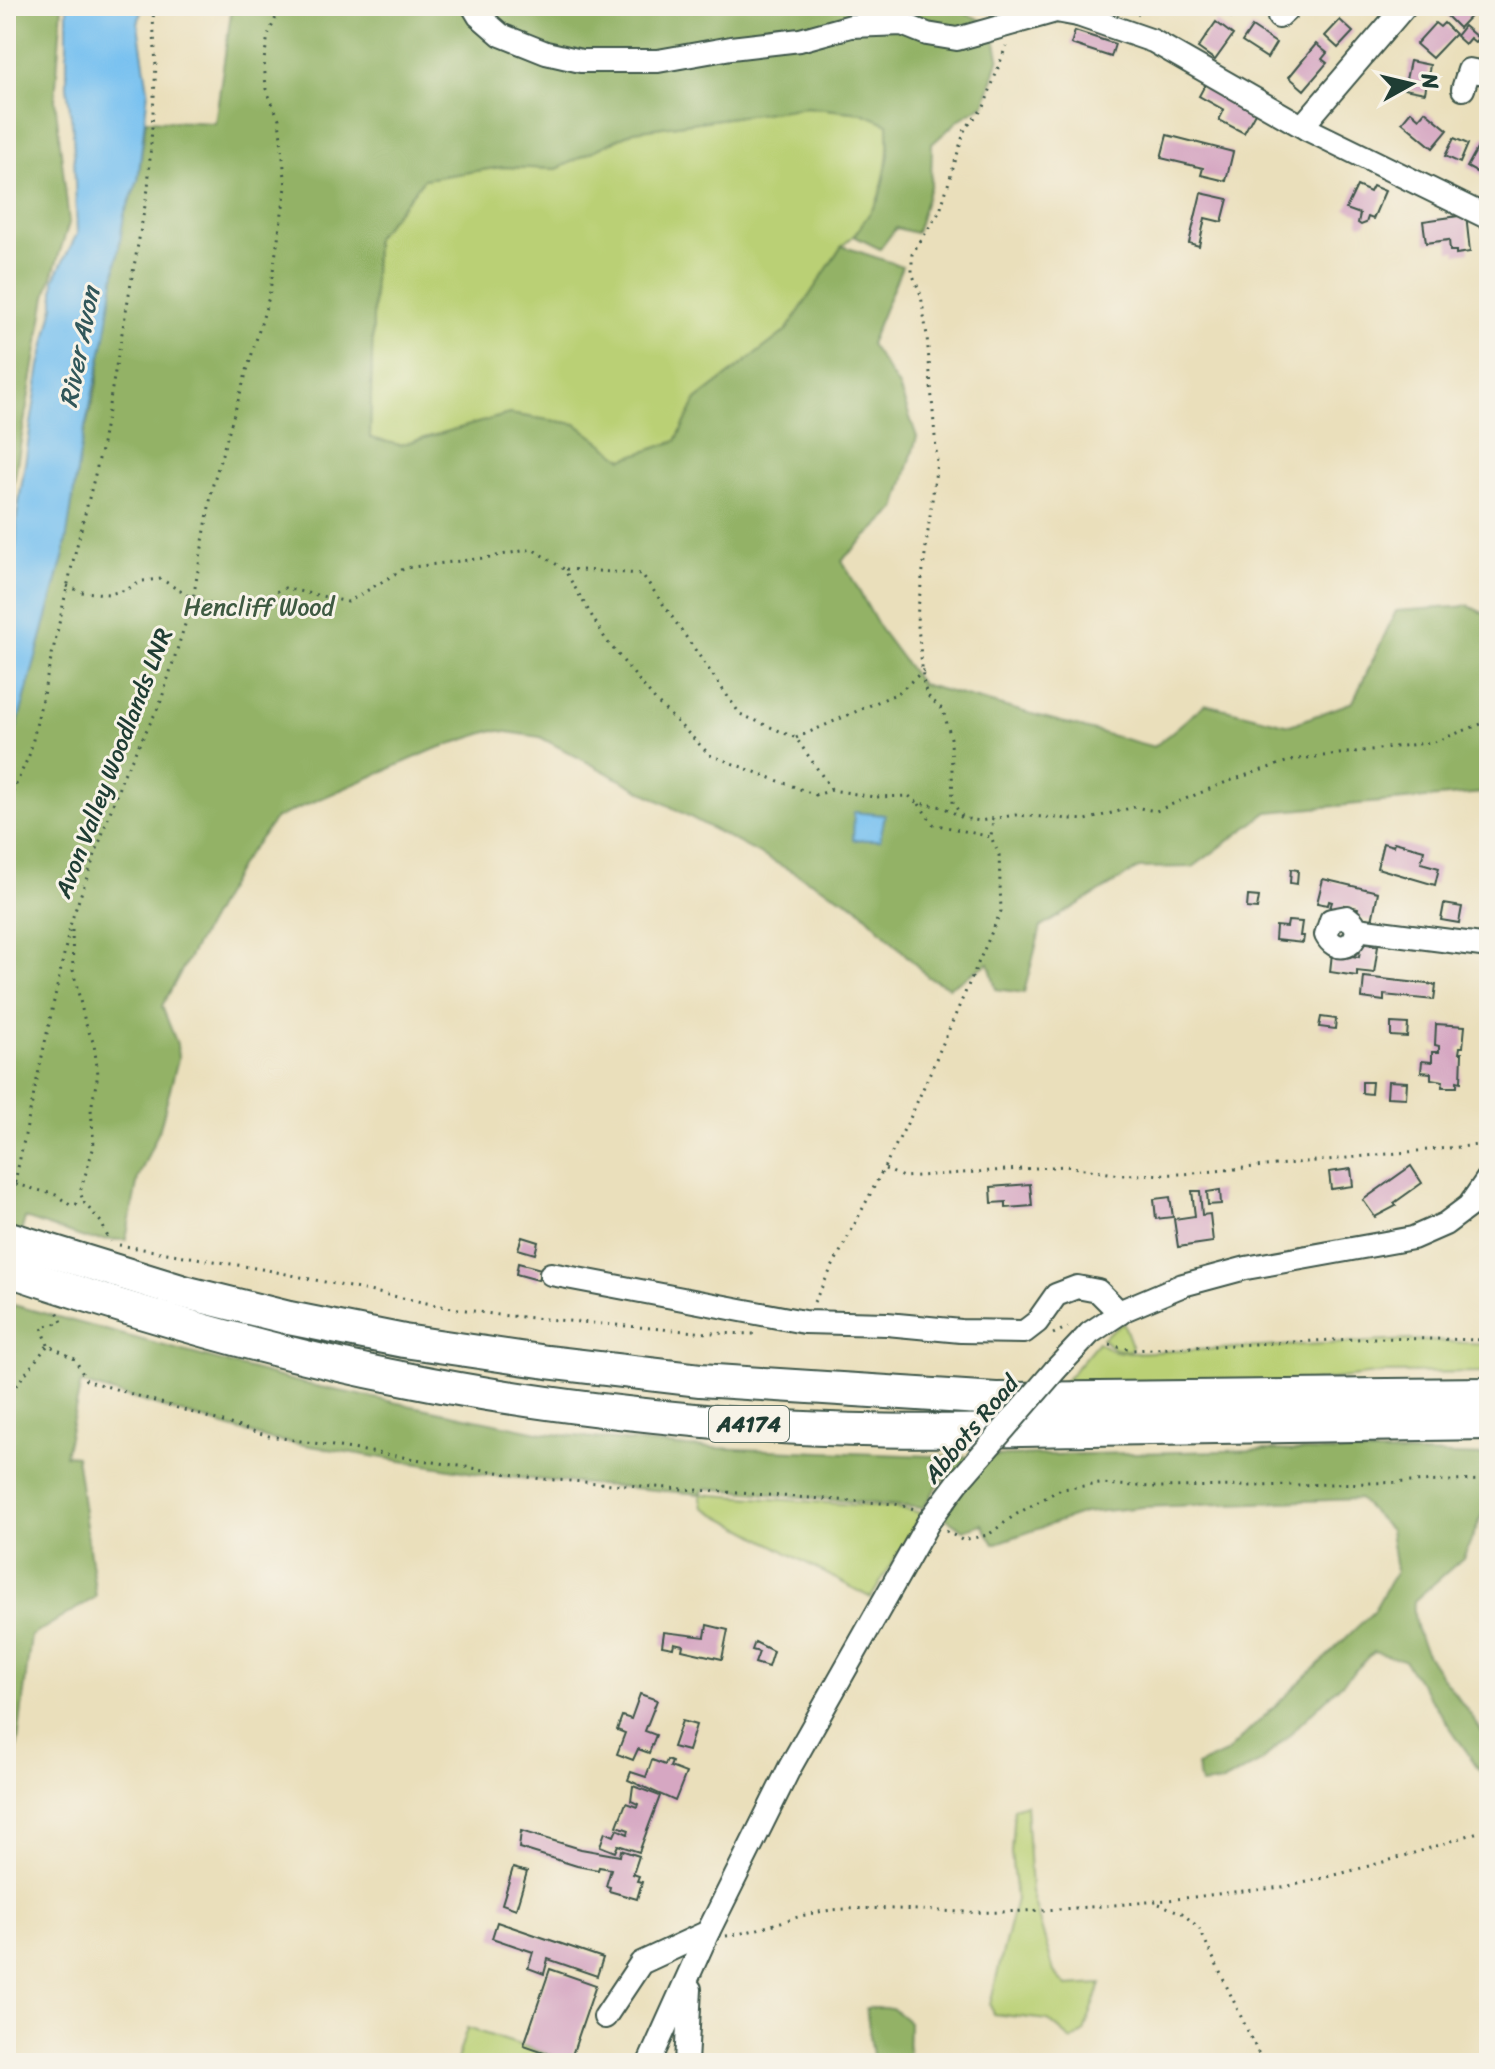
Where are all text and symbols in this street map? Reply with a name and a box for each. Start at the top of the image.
north arrow [1371,44,1451,124]
text: N [1410,70,1451,92]
water label: River Avon [45,280,114,411]
park label: Hencliff Wood [184,586,337,628]
street label: Avon Valley Woodlands LNR [42,622,184,905]
street label: Abbots Road [912,1364,1030,1494]
road number: A4174 [709,1406,789,1442]

